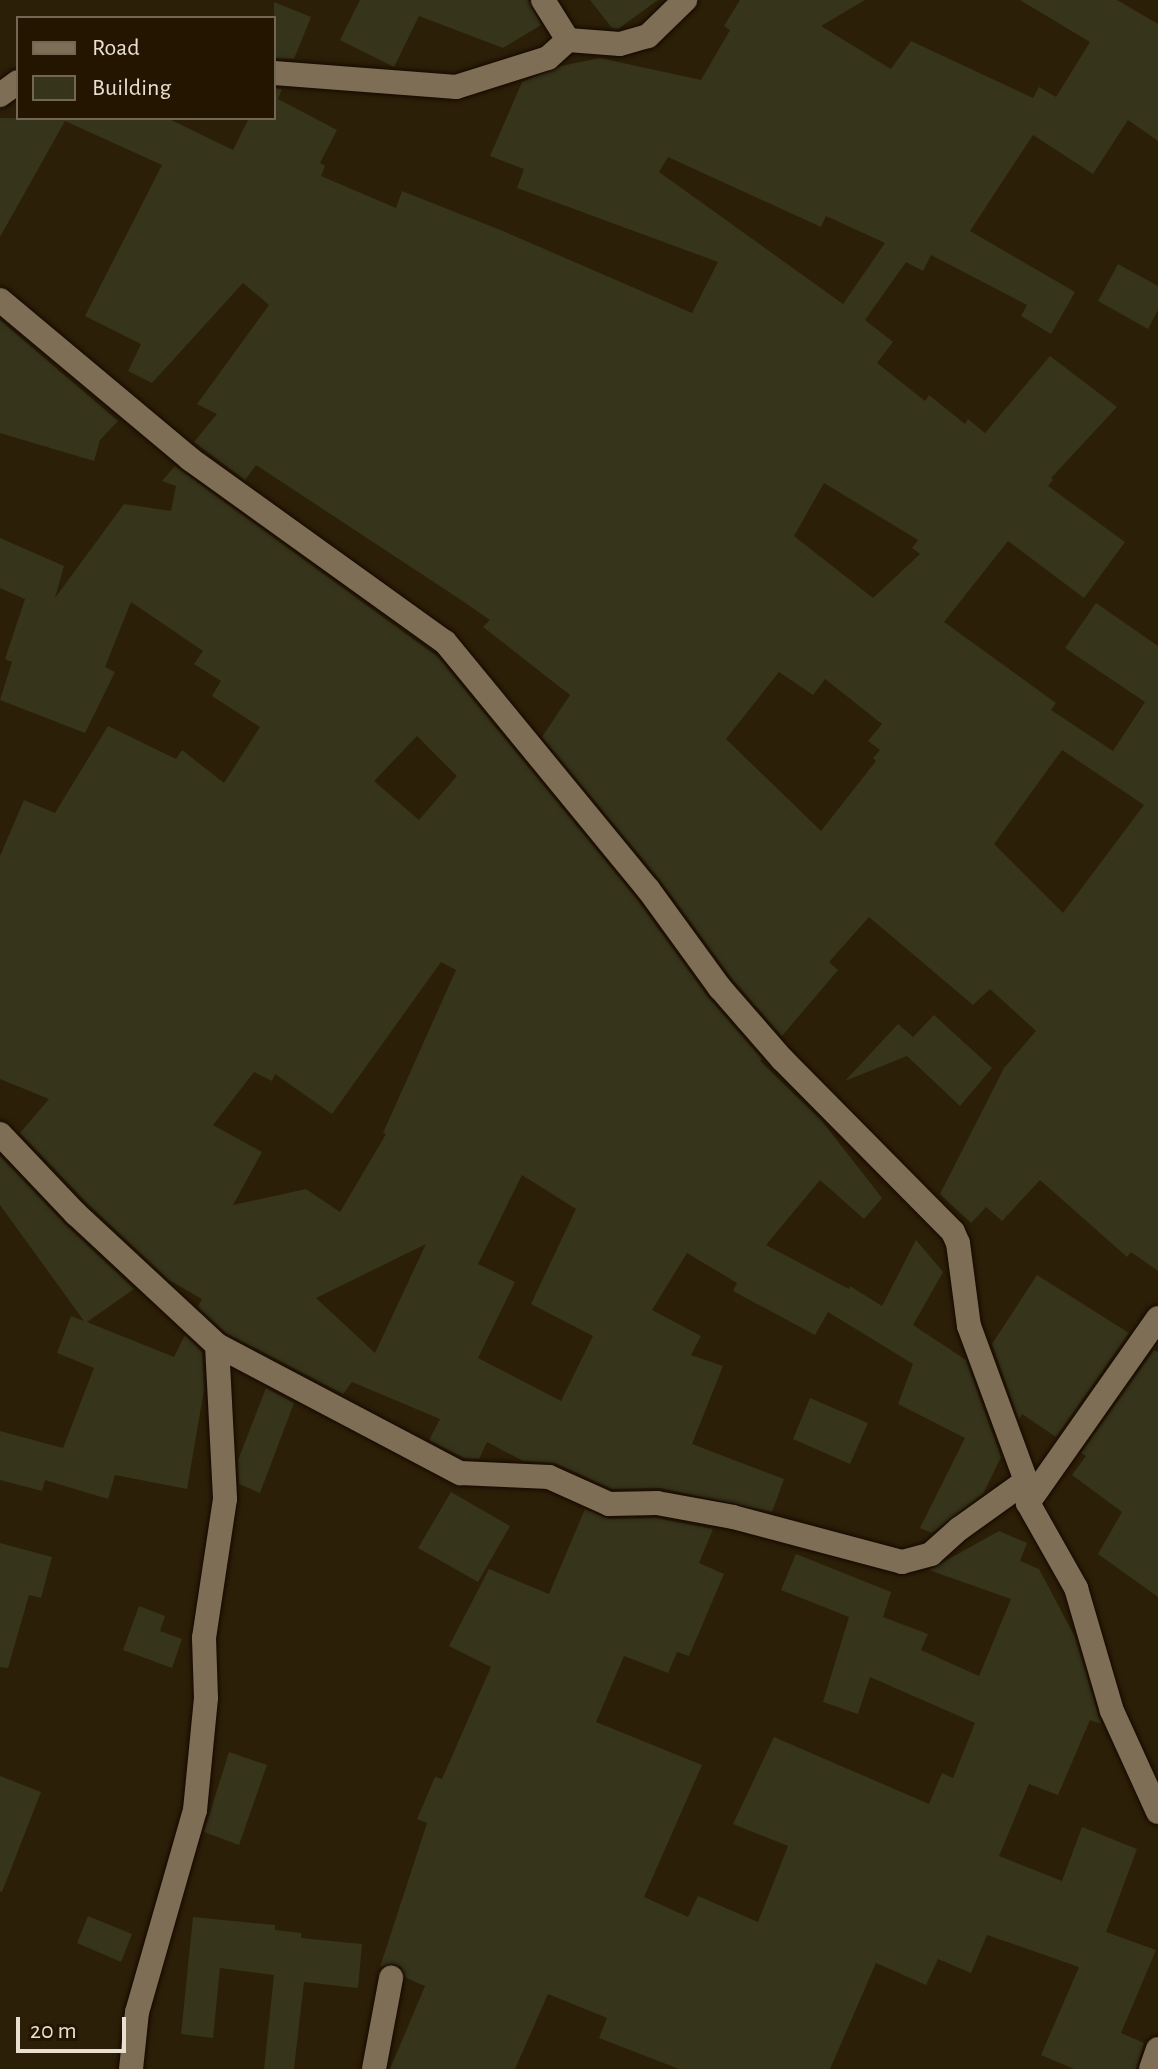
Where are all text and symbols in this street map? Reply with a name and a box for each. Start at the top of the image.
legend [16,16,276,120]
text: Road [92,36,140,60]
text: Building [92,76,171,100]
scale bar [20,2001,130,2051]
text: 20 m [30,2019,77,2043]

